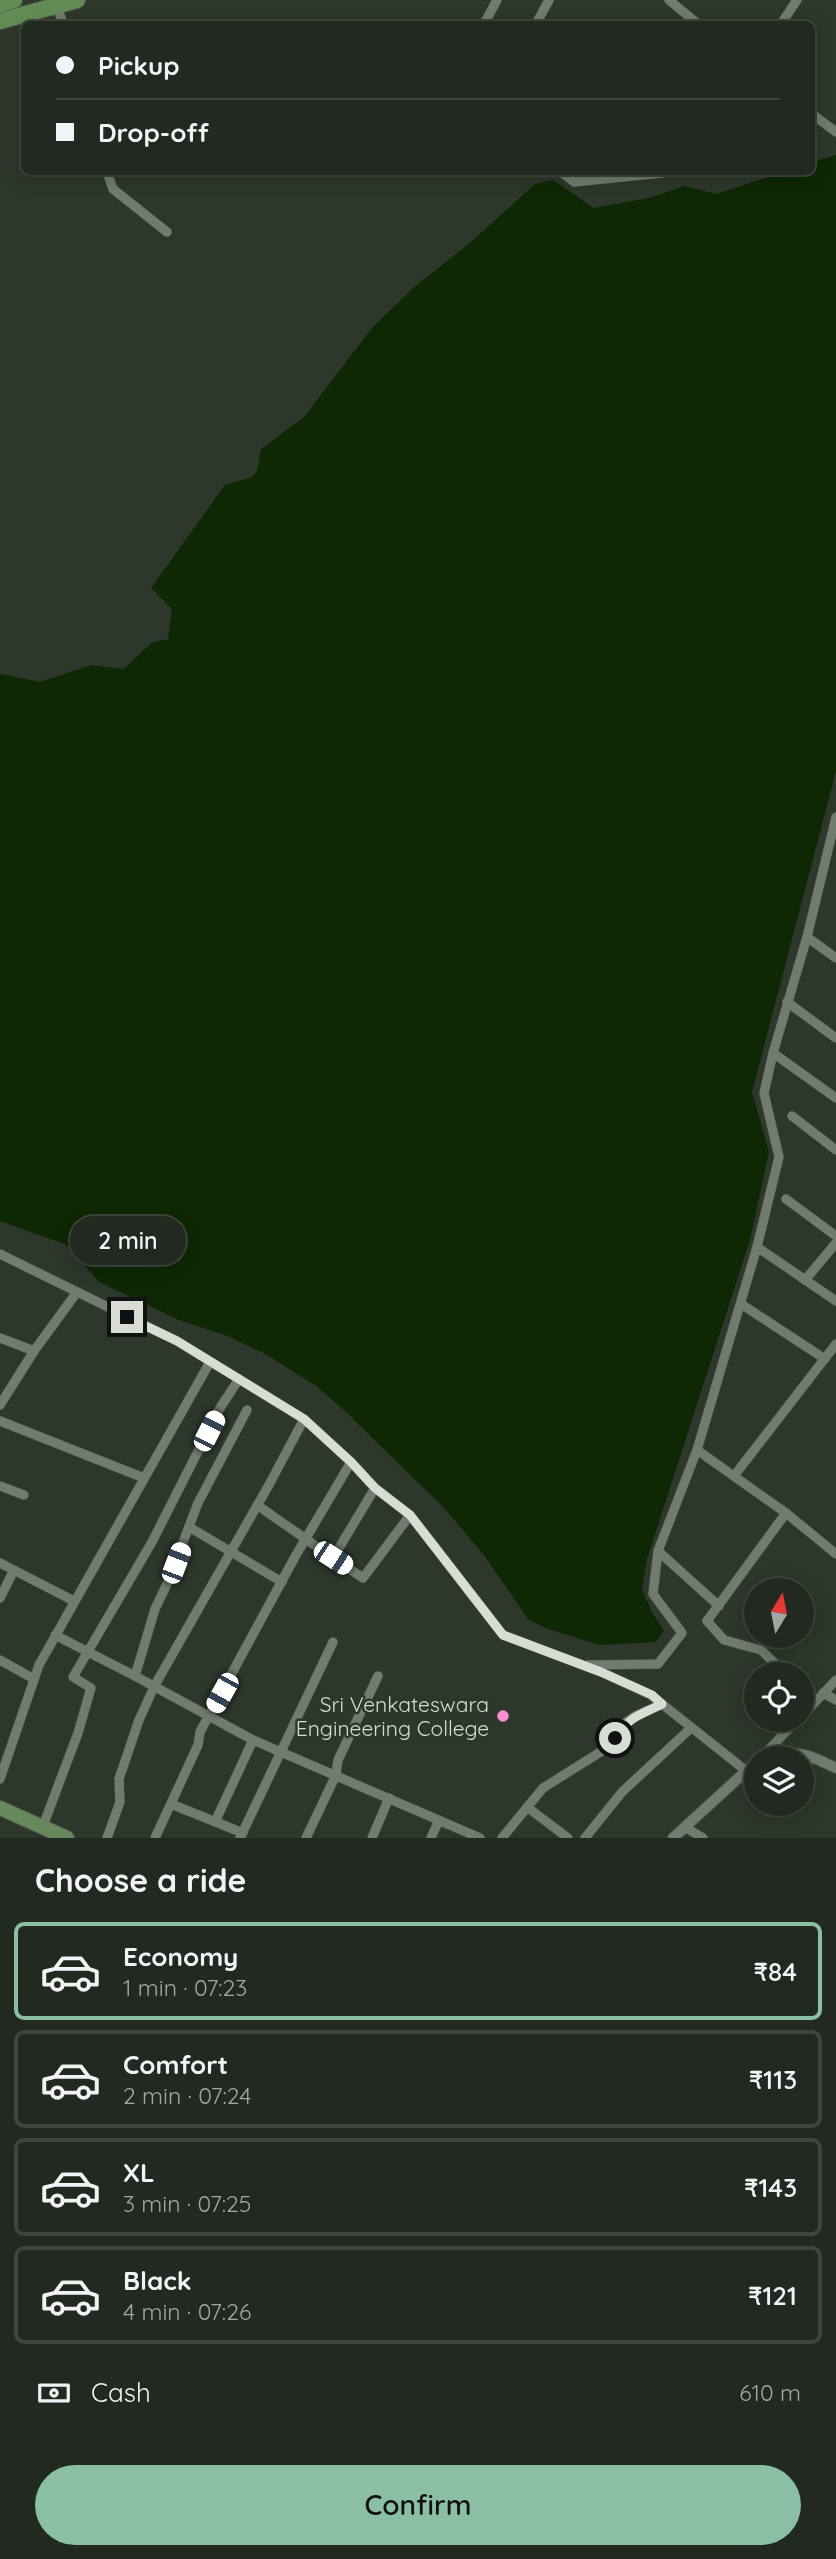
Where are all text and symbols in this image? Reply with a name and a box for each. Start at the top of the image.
text: Pickup [98,49,180,82]
text: Drop-off [98,116,209,149]
callout: 2 min [69,1216,185,1264]
text: 2 min [98,1226,158,1255]
route end [111,1301,143,1333]
car [191,1408,228,1454]
car [310,1538,357,1578]
car [159,1540,194,1586]
north arrow [744,1578,814,1648]
map controls [744,1578,814,1816]
button: locate [744,1662,814,1732]
car [203,1670,242,1716]
place label: Sri Venkateswara Engineering College [296,1691,489,1741]
marker: Sri Venkateswara Engineering College [495,1708,511,1724]
route start [599,1722,631,1754]
button: layers [744,1746,814,1816]
text: Choose a ride [35,1860,247,1900]
icon: car [39,1940,102,2003]
text: Economy [123,1940,238,1973]
text: ₹84 [754,1955,797,1988]
text: 1 min · 07:23 [123,1973,247,2002]
icon: car [39,2048,102,2111]
text: Comfort [123,2048,228,2081]
text: ₹113 [749,2063,797,2096]
text: 2 min · 07:24 [123,2081,251,2110]
icon: car [39,2156,102,2219]
text: XL [123,2156,155,2189]
text: ₹143 [744,2171,797,2204]
text: 3 min · 07:25 [123,2189,251,2218]
icon: car [39,2264,102,2327]
text: Black [123,2264,192,2297]
text: ₹121 [748,2279,797,2312]
text: 4 min · 07:26 [123,2297,251,2326]
icon: cash [35,2374,73,2412]
text: Cash [91,2376,151,2409]
text: 610 m [739,2378,801,2407]
button: Confirm [35,2465,801,2545]

